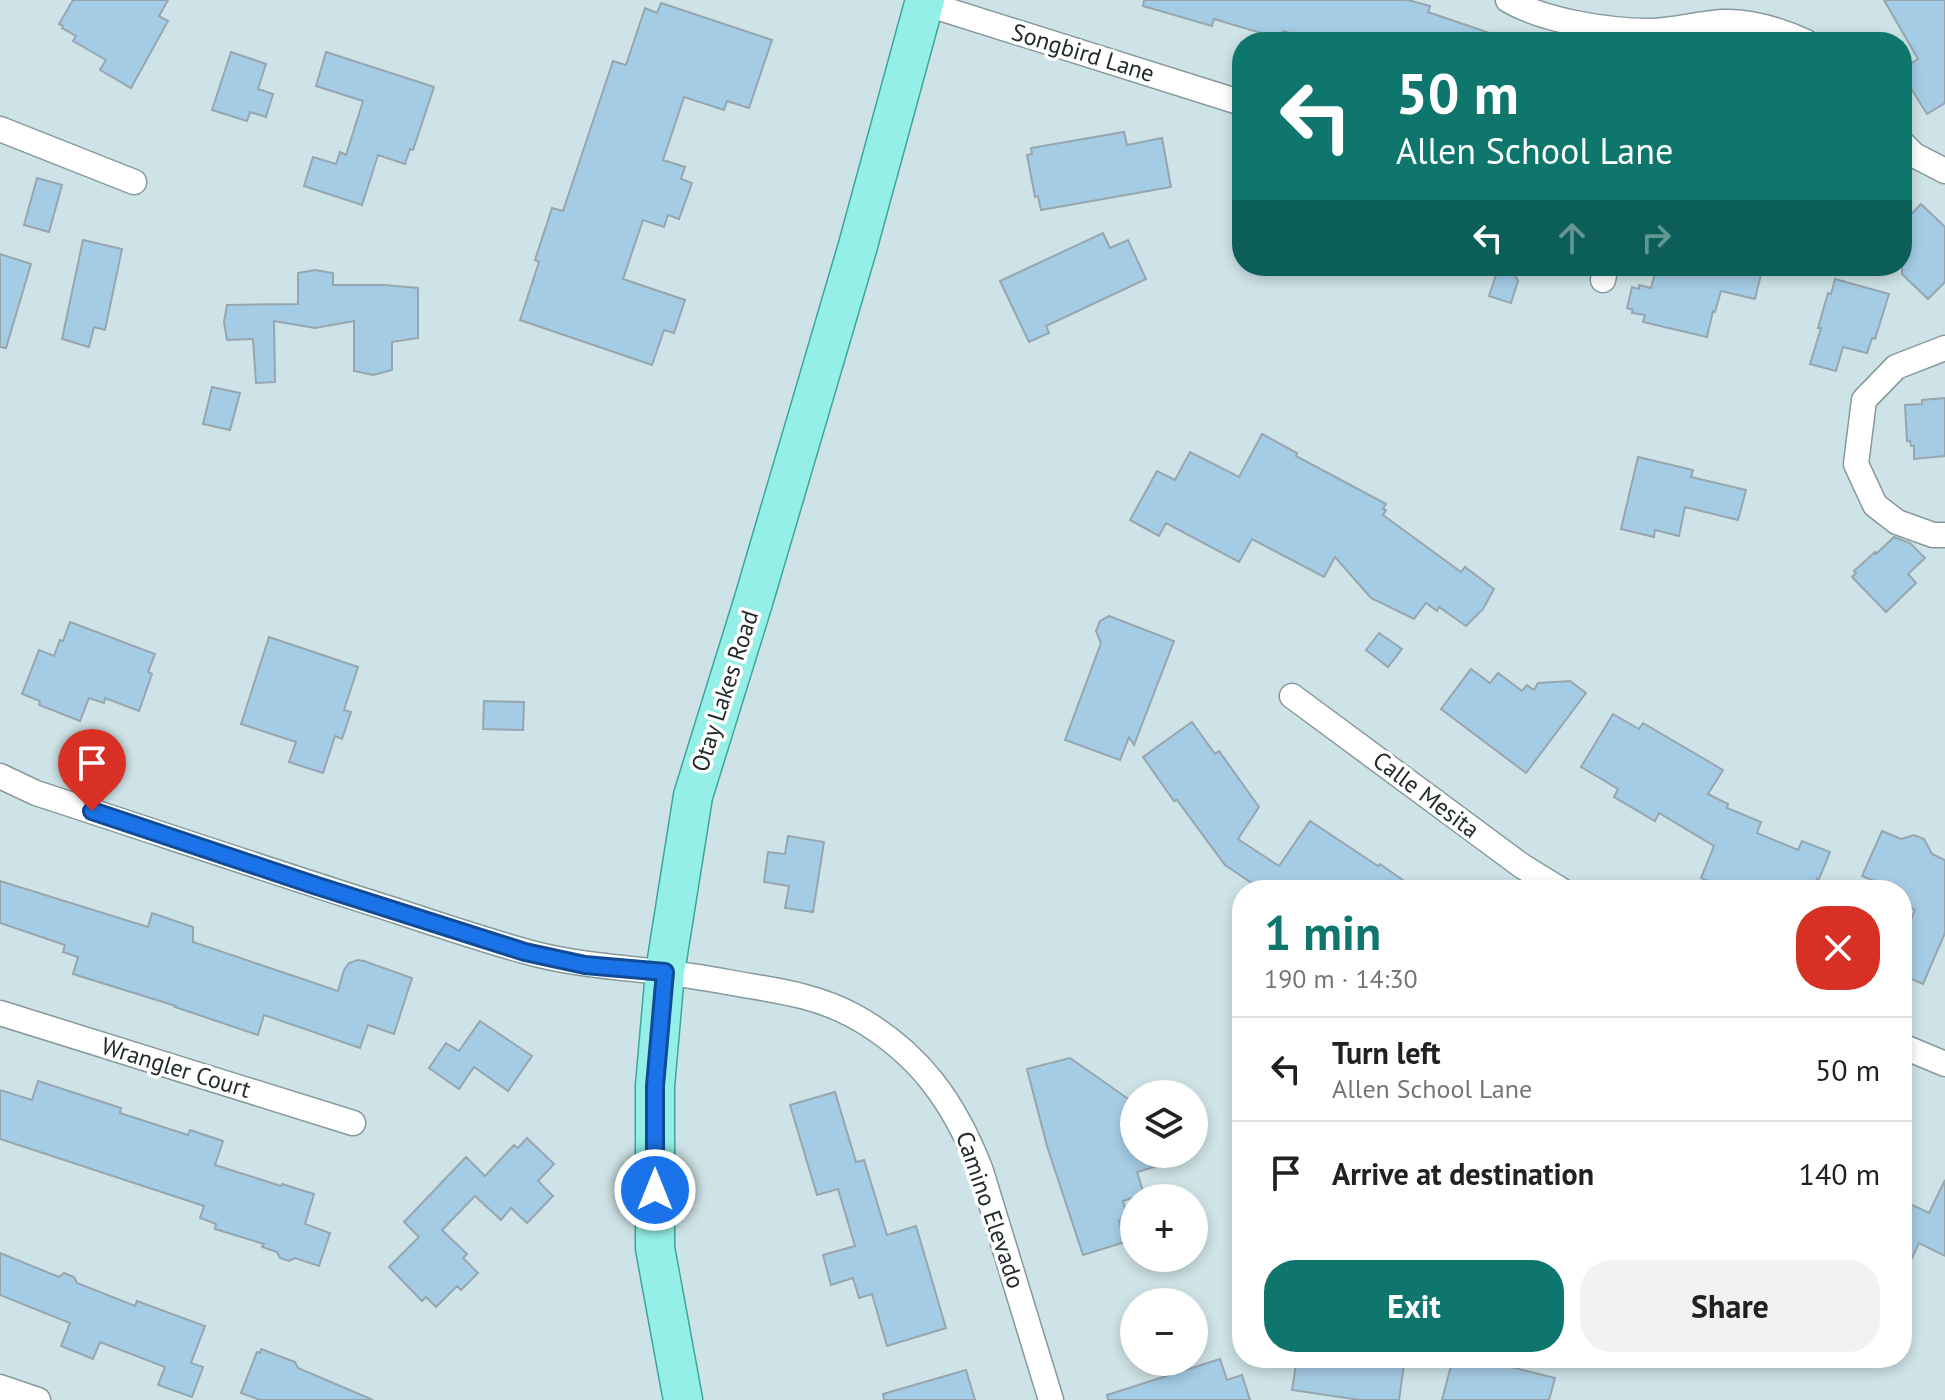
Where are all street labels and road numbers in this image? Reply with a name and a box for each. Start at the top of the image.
street label: Songbird Lane [1008,16,1158,89]
street label: Otay Lakes Road [684,606,765,775]
street label: Calle Mesita [1367,744,1486,845]
street label: Wrangler Court [98,1030,255,1105]
street label: Camino Elevado [949,1127,1032,1293]

